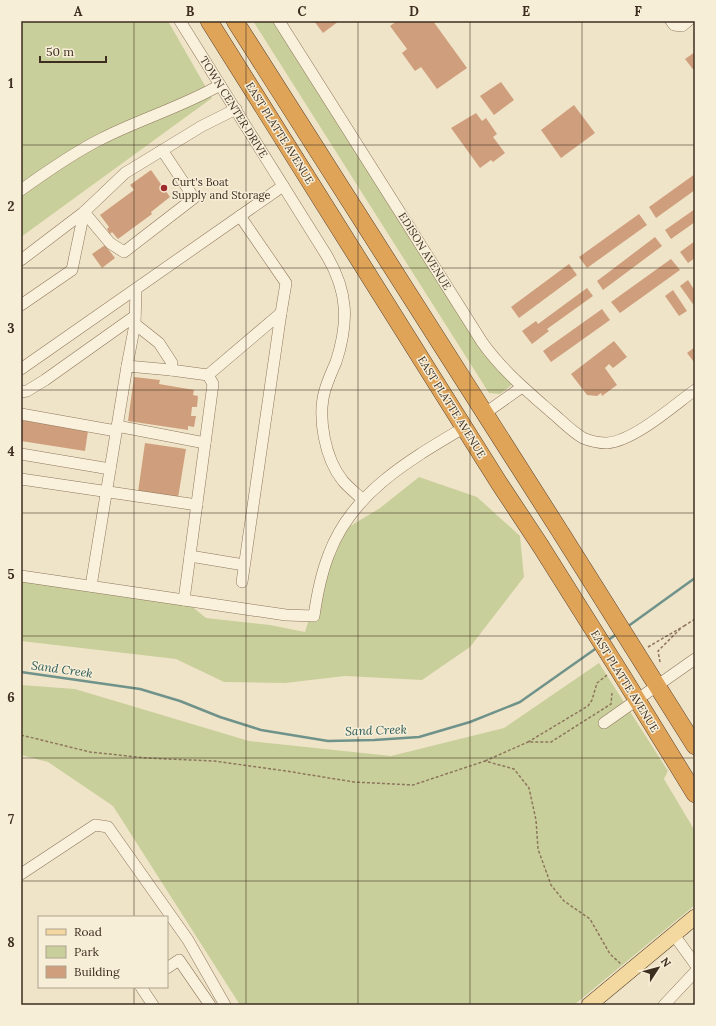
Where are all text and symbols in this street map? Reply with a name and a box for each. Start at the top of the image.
text: A [74,3,83,20]
text: B [186,3,195,20]
text: C [298,3,307,20]
text: D [409,3,419,20]
text: E [522,3,530,20]
text: F [634,3,642,20]
scale bar [40,38,106,64]
text: 50 m [46,44,74,59]
street label: TOWN CENTER DRIVE [197,54,271,161]
text: 1 [8,75,14,92]
street label: EAST PLATTE AVENUE [243,79,317,187]
place label: Curt's Boat Supply and Storage [172,175,271,202]
marker: Curt's Boat Supply and Storage [159,183,169,193]
text: 2 [8,198,15,215]
street label: EDISON AVENUE [396,210,455,292]
text: 3 [7,320,15,337]
street label: EAST PLATTE AVENUE [415,353,489,461]
text: 4 [7,443,15,460]
text: 5 [7,566,15,583]
street label: EAST PLATTE AVENUE [588,627,662,735]
water label: Sand Creek [30,657,94,681]
text: 6 [7,689,15,706]
water label: Sand Creek [345,721,407,739]
text: 7 [8,811,14,828]
legend [38,916,168,988]
text: Road [74,924,102,939]
text: 8 [7,934,15,951]
text: Park [74,944,100,959]
north arrow [638,948,678,988]
text: N [658,955,675,970]
text: Building [74,964,120,979]

